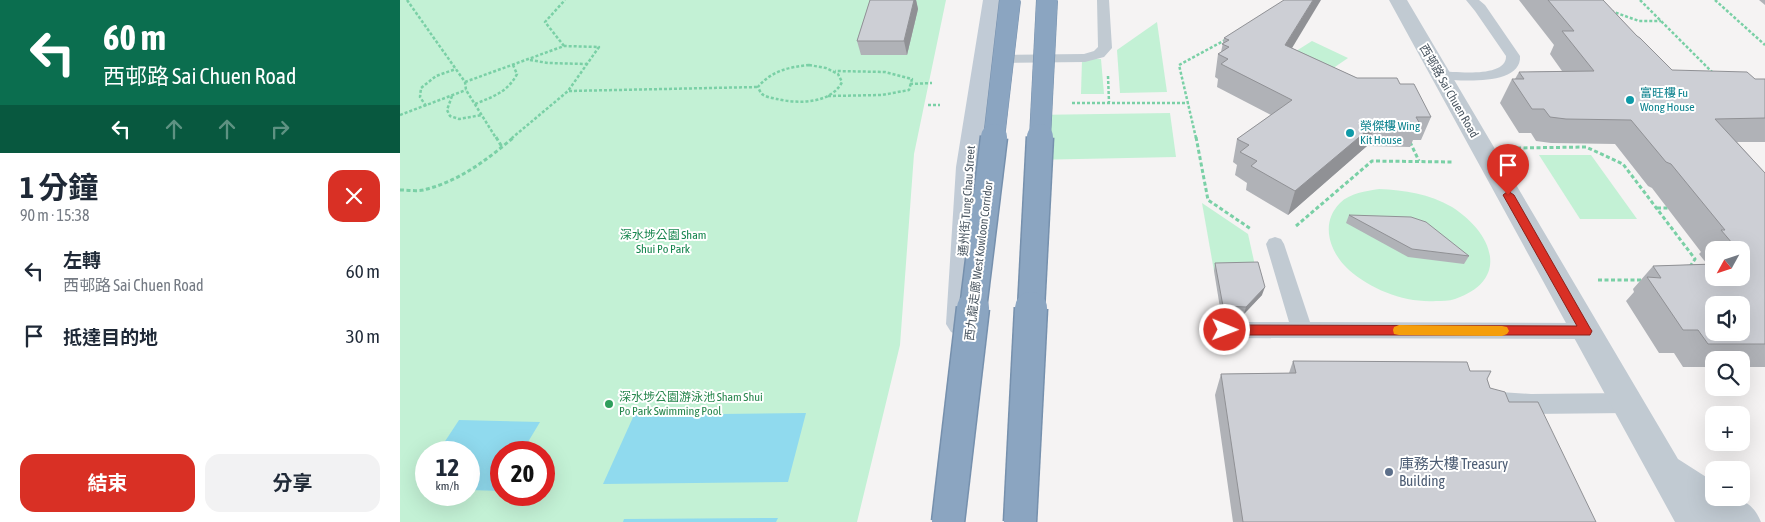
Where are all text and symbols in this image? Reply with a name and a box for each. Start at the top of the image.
text: 60 m [103,17,166,57]
icon: left [20,20,85,85]
street label: 西邨路 Sai Chuen Road [1417,42,1481,140]
text: 西邨路 Sai Chuen Road [103,63,296,89]
place label: 富旺樓 Fu Wong House [1640,86,1695,114]
marker: 富旺樓 Fu Wong House [1624,94,1636,106]
icon: left [107,115,135,143]
icon: ahead [160,115,188,143]
icon: ahead [213,115,241,143]
icon: right [266,115,294,143]
place label: 榮傑樓 Wing Kit House [1360,119,1421,147]
marker: 榮傑樓 Wing Kit House [1344,127,1356,139]
street label: 通州街 Tung Chau Street [956,144,978,257]
pin [1487,144,1529,195]
icon: arrive [1494,151,1522,179]
text: 1 分鐘 [20,170,98,204]
button: close [328,170,380,222]
street label: 西九龍走廊 West Kowloon Corridor [962,180,996,342]
text: 90 m · 15:38 [20,206,90,224]
park label: 深水埗公園 Sham Shui Po Park [620,228,706,256]
north arrow [1705,241,1750,286]
map controls [1705,241,1750,506]
text: 左轉 [63,249,101,271]
icon: left [20,257,48,285]
text: 60 m [346,260,380,282]
text: 西邨路 Sai Chuen Road [63,276,204,294]
button: sound [1705,296,1750,341]
position arrow [1198,303,1250,355]
icon: arrive [20,322,48,350]
text: 30 m [346,325,380,347]
text: 抵達目的地 [63,326,158,348]
button: search [1705,351,1750,396]
place label: 深水埗公園游泳池 Sham Shui Po Park Swimming Pool [619,390,763,418]
marker: 深水埗公園游泳池 Sham Shui Po Park Swimming Pool [603,398,615,410]
button: + [1705,406,1750,451]
speed limit sign: 20 [490,441,555,506]
text: 12 [436,453,459,481]
button: 結束 [20,454,195,512]
button: 分享 [205,454,380,512]
place label: 庫務大樓 Treasury Building [1399,455,1508,489]
button: − [1705,461,1750,506]
marker: 庫務大樓 Treasury Building [1383,466,1395,478]
text: km/h [436,479,459,493]

